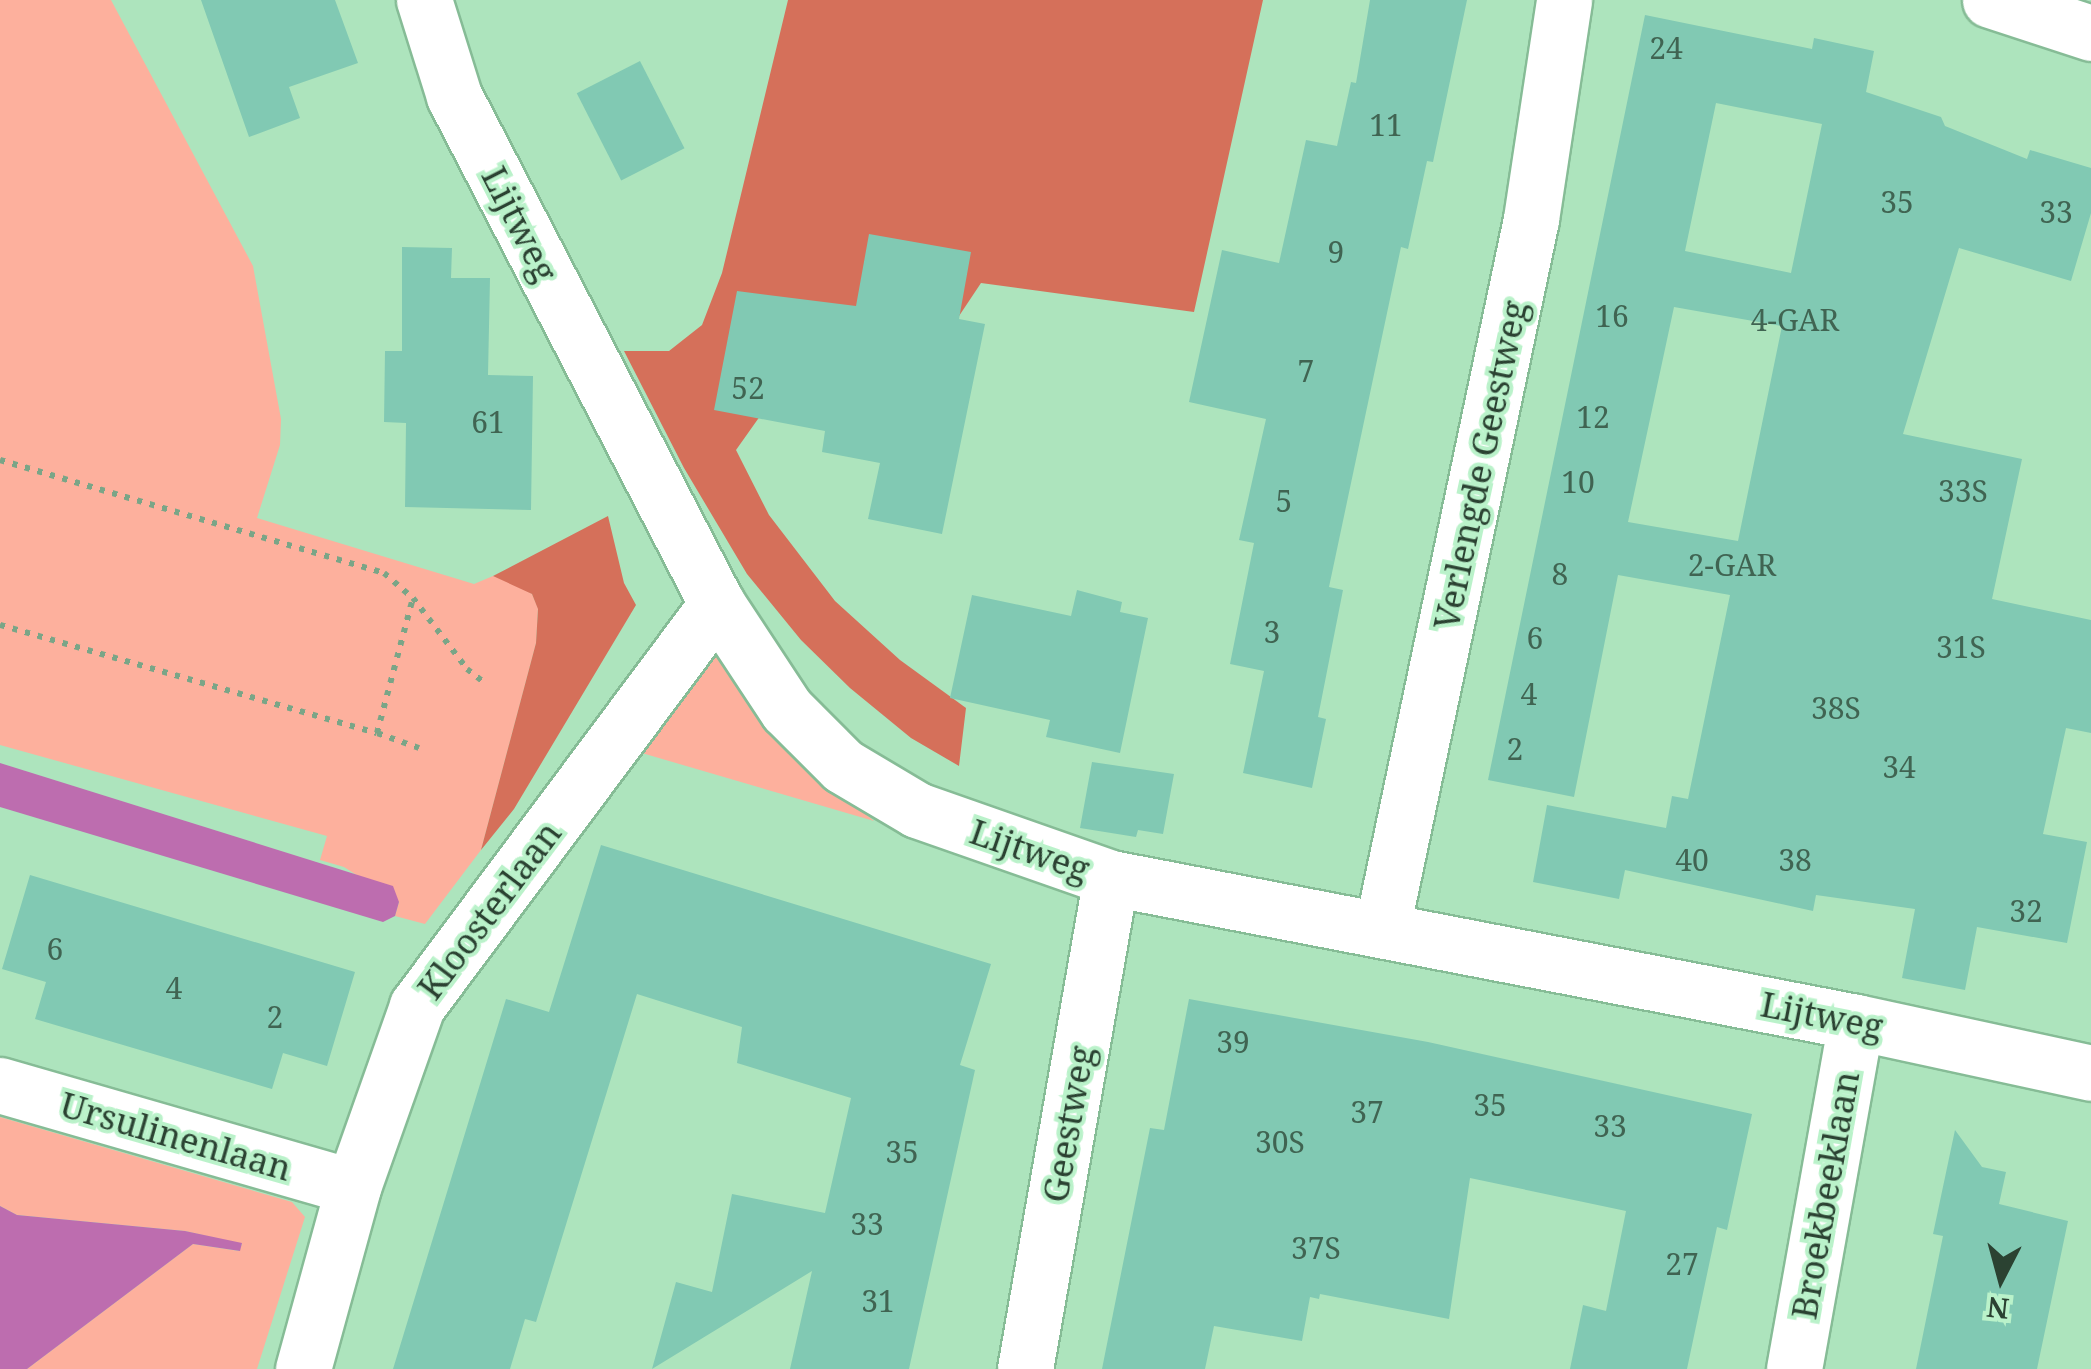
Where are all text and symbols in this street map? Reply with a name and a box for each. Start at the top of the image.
house number: 24 [1649,30,1683,66]
house number: 11 [1369,107,1403,143]
street label: Lijtweg [473,159,567,289]
house number: 35 [1880,184,1914,220]
house number: 33 [2039,194,2073,230]
house number: 9 [1328,234,1344,270]
street label: Verlengde Geestweg [1425,297,1535,633]
house number: 16 [1595,298,1629,334]
house number: 4-GAR [1751,302,1839,338]
house number: 7 [1298,353,1314,389]
house number: 52 [731,370,765,406]
house number: 12 [1576,399,1610,435]
house number: 61 [471,404,505,440]
house number: 10 [1561,464,1595,500]
house number: 33S [1938,473,1988,509]
house number: 5 [1276,483,1292,519]
house number: 2-GAR [1688,547,1776,583]
house number: 8 [1552,556,1568,592]
house number: 3 [1264,614,1280,650]
house number: 6 [1527,620,1543,656]
house number: 31S [1936,629,1986,665]
house number: 4 [1521,676,1537,712]
house number: 38S [1811,690,1861,726]
house number: 2 [1507,731,1523,767]
house number: 34 [1882,749,1916,785]
street label: Lijtweg [965,810,1095,890]
street label: Kloosterlaan [408,813,570,1007]
house number: 40 [1675,842,1709,878]
house number: 38 [1778,842,1812,878]
house number: 32 [2009,893,2043,929]
house number: 6 [47,931,63,967]
house number: 4 [166,970,182,1006]
street label: Lijtweg [1757,983,1887,1047]
house number: 2 [267,999,283,1035]
house number: 39 [1216,1024,1250,1060]
street label: Geestweg [1034,1042,1102,1206]
street label: Broekbeeklaan [1783,1068,1867,1322]
street label: Ursulinenlaan [56,1083,296,1189]
house number: 35 [1473,1087,1507,1123]
house number: 37 [1350,1094,1384,1130]
house number: 33 [1593,1108,1627,1144]
house number: 30S [1255,1124,1305,1160]
house number: 35 [885,1134,919,1170]
house number: 33 [850,1206,884,1242]
north arrow [1951,1229,2051,1329]
house number: 37S [1291,1230,1341,1266]
house number: 27 [1665,1246,1699,1282]
house number: 31 [861,1283,895,1319]
text: N [1985,1289,2011,1329]

